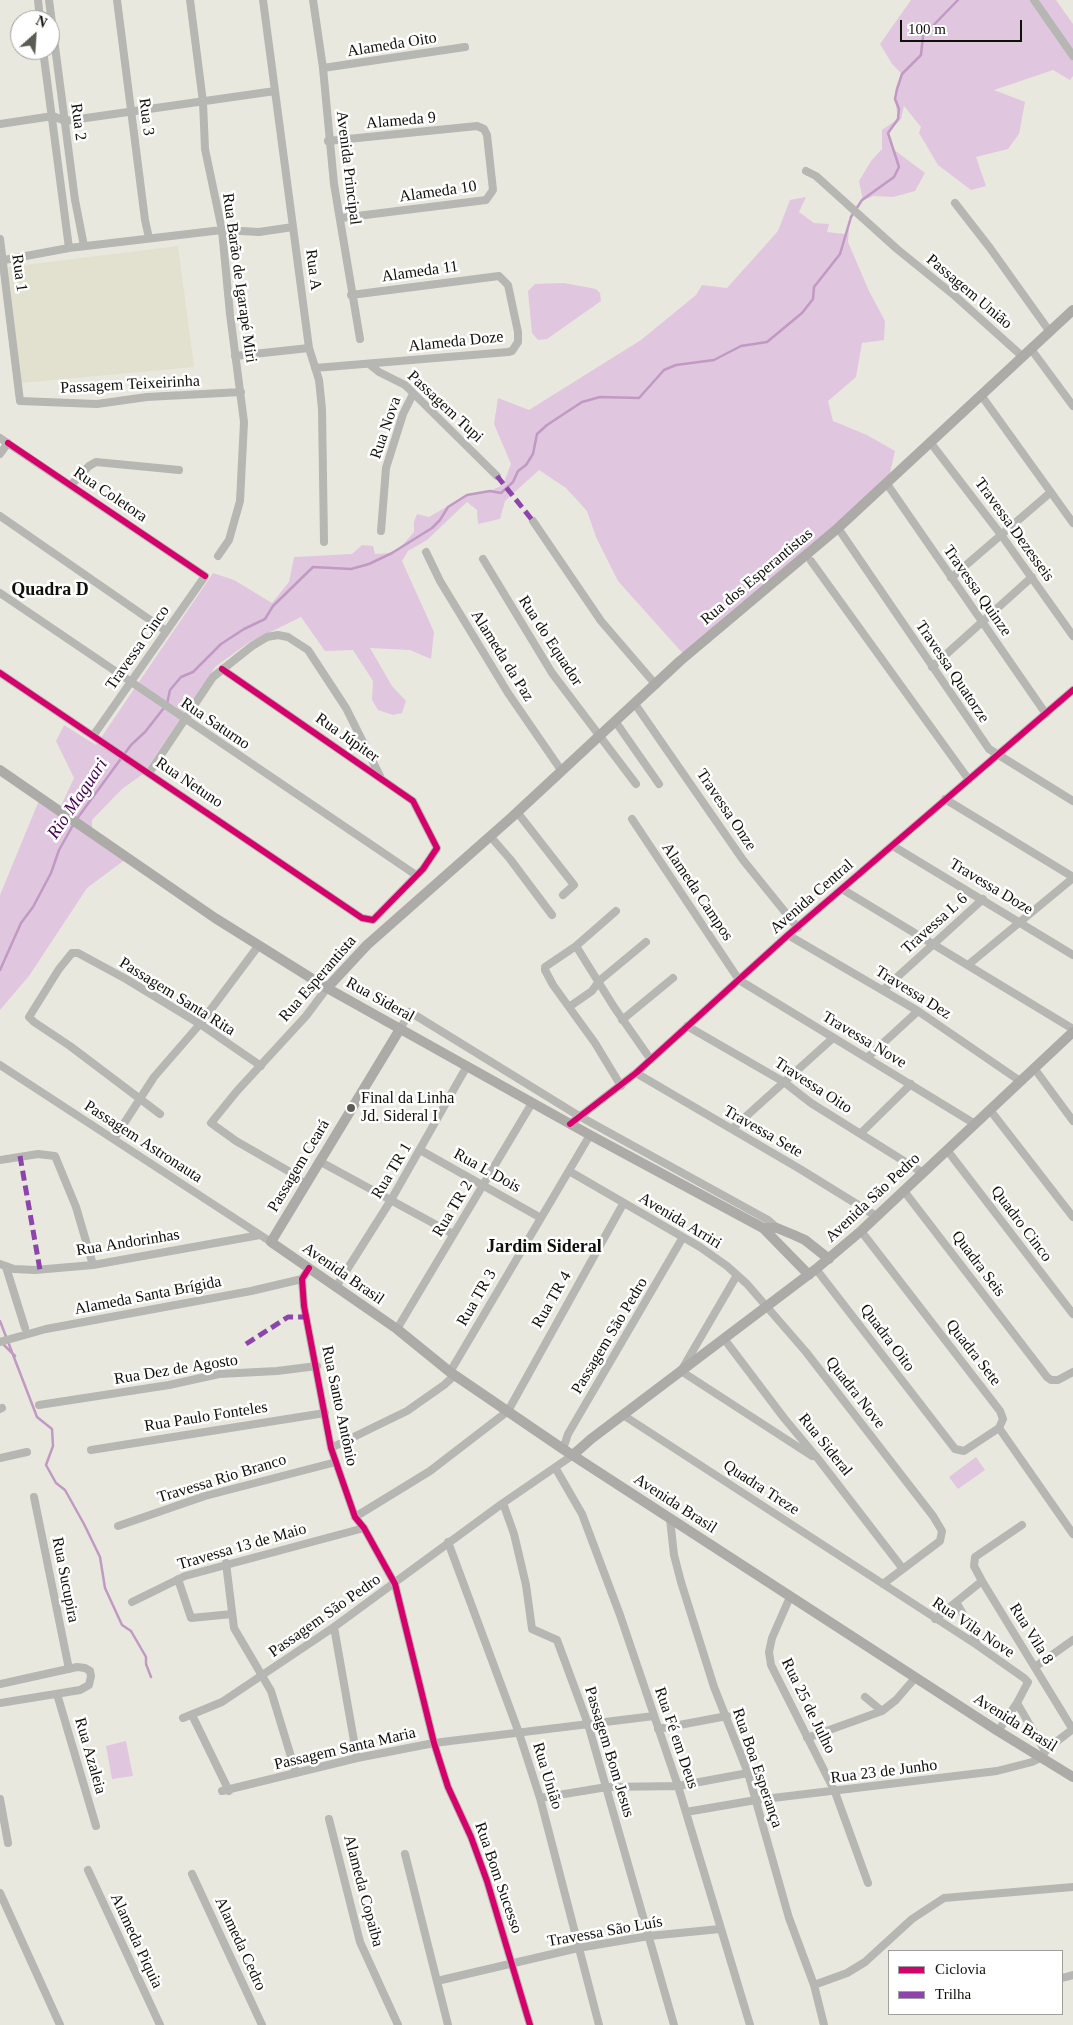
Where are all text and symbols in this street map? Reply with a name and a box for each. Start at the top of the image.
north arrow [10,10,60,60]
scale bar [903,10,1026,42]
text: N [34,13,49,31]
text: 100 m [908,21,946,37]
street label: Alameda Oito [346,28,438,62]
street label: Rua 3 [134,97,158,137]
street label: Rua 2 [66,102,90,142]
street label: Alameda 9 [365,108,437,134]
street label: Avenida Principal [331,110,365,226]
street label: Alameda 10 [398,177,478,207]
street label: Rua Barão de Igarapé Miri [218,192,260,364]
street label: Rua A [301,248,325,292]
street label: Passagem União [922,251,1016,333]
street label: Rua 1 [7,253,31,293]
street label: Alameda 11 [380,257,460,287]
street label: Alameda Doze [408,327,504,357]
street label: Passagem Tupi [403,367,487,447]
street label: Passagem Teixeirinha [60,372,200,398]
street label: Rua Nova [366,394,406,462]
street label: Rua Coletora [69,463,151,527]
street label: Travessa Dezesseis [970,474,1058,586]
street label: Rua dos Esperantistas [697,525,817,629]
street label: Travessa Quinze [939,542,1015,640]
district label: Quadra D [11,579,89,601]
street label: Rua do Equador [514,592,586,690]
street label: Travessa Cinco [102,602,174,694]
street label: Alameda da Paz [466,607,538,705]
street label: Travessa Quatorze [911,617,993,727]
street label: Rua Saturno [177,694,253,754]
street label: Rua Júpiter [311,709,383,767]
street label: Rua Netuno [152,754,226,812]
water label: Rio Maguari [43,755,113,843]
street label: Travessa Onze [692,766,760,854]
street label: Alameda Campos [657,839,737,945]
street label: Travessa Doze [946,855,1036,919]
street label: Avenida Central [766,856,858,938]
street label: Travessa L 6 [898,889,972,959]
street label: Rua Esperantista [275,932,361,1026]
street label: Passagem Santa Rita [115,954,239,1040]
street label: Travessa Dez [871,962,955,1024]
street label: Rua Sideral [343,973,417,1027]
street label: Travessa Nove [818,1007,910,1073]
street label: Travessa Oito [771,1054,855,1118]
place label: Final da Linha Jd. Sideral I [361,1089,454,1127]
street label: Passagem Astronauta [80,1097,206,1187]
marker: Final da Linha Jd. Sideral I [345,1102,357,1114]
street label: Travessa Sete [720,1102,806,1162]
street label: Passagem Ceará [264,1116,334,1216]
street label: Rua TR 1 [368,1139,416,1203]
street label: Rua L Dois [450,1145,524,1197]
street label: Avenida São Pedro [822,1149,924,1247]
street label: Rua TR 2 [429,1177,477,1241]
street label: Quadro Cinco [986,1182,1056,1266]
street label: Avenida Arriri [635,1189,725,1253]
street label: Rua Andorinhas [75,1225,181,1261]
street label: Quadra Seis [947,1227,1009,1301]
district label: Jardim Sideral [486,1236,602,1258]
street label: Avenida Brasil [298,1239,388,1309]
street label: Rua TR 3 [453,1266,501,1330]
street label: Rua TR 4 [528,1268,576,1332]
street label: Alameda Santa Brígida [73,1272,223,1320]
street label: Passagem São Pedro [568,1274,652,1398]
street label: Quadra Oito [855,1300,919,1376]
street label: Quadra Sete [941,1316,1005,1390]
street label: Rua Santo Antônio [317,1344,361,1468]
street label: Rua Dez de Agosto [113,1351,239,1389]
street label: Quadra Nove [821,1353,889,1433]
street label: Rua Paulo Fonteles [143,1398,269,1436]
street label: Rua Sideral [794,1410,856,1480]
street label: Travessa Rio Branco [155,1450,289,1508]
street label: Quadra Treze [719,1456,803,1520]
street label: Avenida Brasil [630,1470,720,1538]
street label: Travessa 13 de Maio [175,1519,309,1575]
street label: Rua Sucupira [47,1536,83,1624]
street label: Passagem São Pedro [265,1570,385,1662]
street label: Rua Vila Nove [928,1593,1018,1663]
street label: Rua Vila 8 [1005,1600,1057,1668]
street label: Rua 25 de Julho [777,1655,839,1757]
street label: Passagem Bom Jesus [580,1684,638,1820]
street label: Rua Fé em Deus [650,1685,702,1791]
street label: Avenida Brasil [970,1690,1060,1756]
street label: Rua Boa Esperança [728,1706,786,1830]
street label: Rua Azaleia [70,1716,110,1796]
street label: Passagem Santa Maria [272,1723,418,1775]
street label: Rua União [528,1740,566,1812]
street label: Rua 23 de Junho [830,1756,938,1788]
street label: Rua Bom Sucesso [470,1820,526,1936]
street label: Alameda Copaiba [339,1833,387,1949]
street label: Alameda Piquia [106,1890,166,1992]
street label: Alameda Cedro [210,1894,270,1994]
street label: Travessa São Luís [546,1912,664,1952]
legend [888,1950,1063,2015]
text: Ciclovia [935,1961,986,1977]
text: Trilha [935,1986,971,2002]

